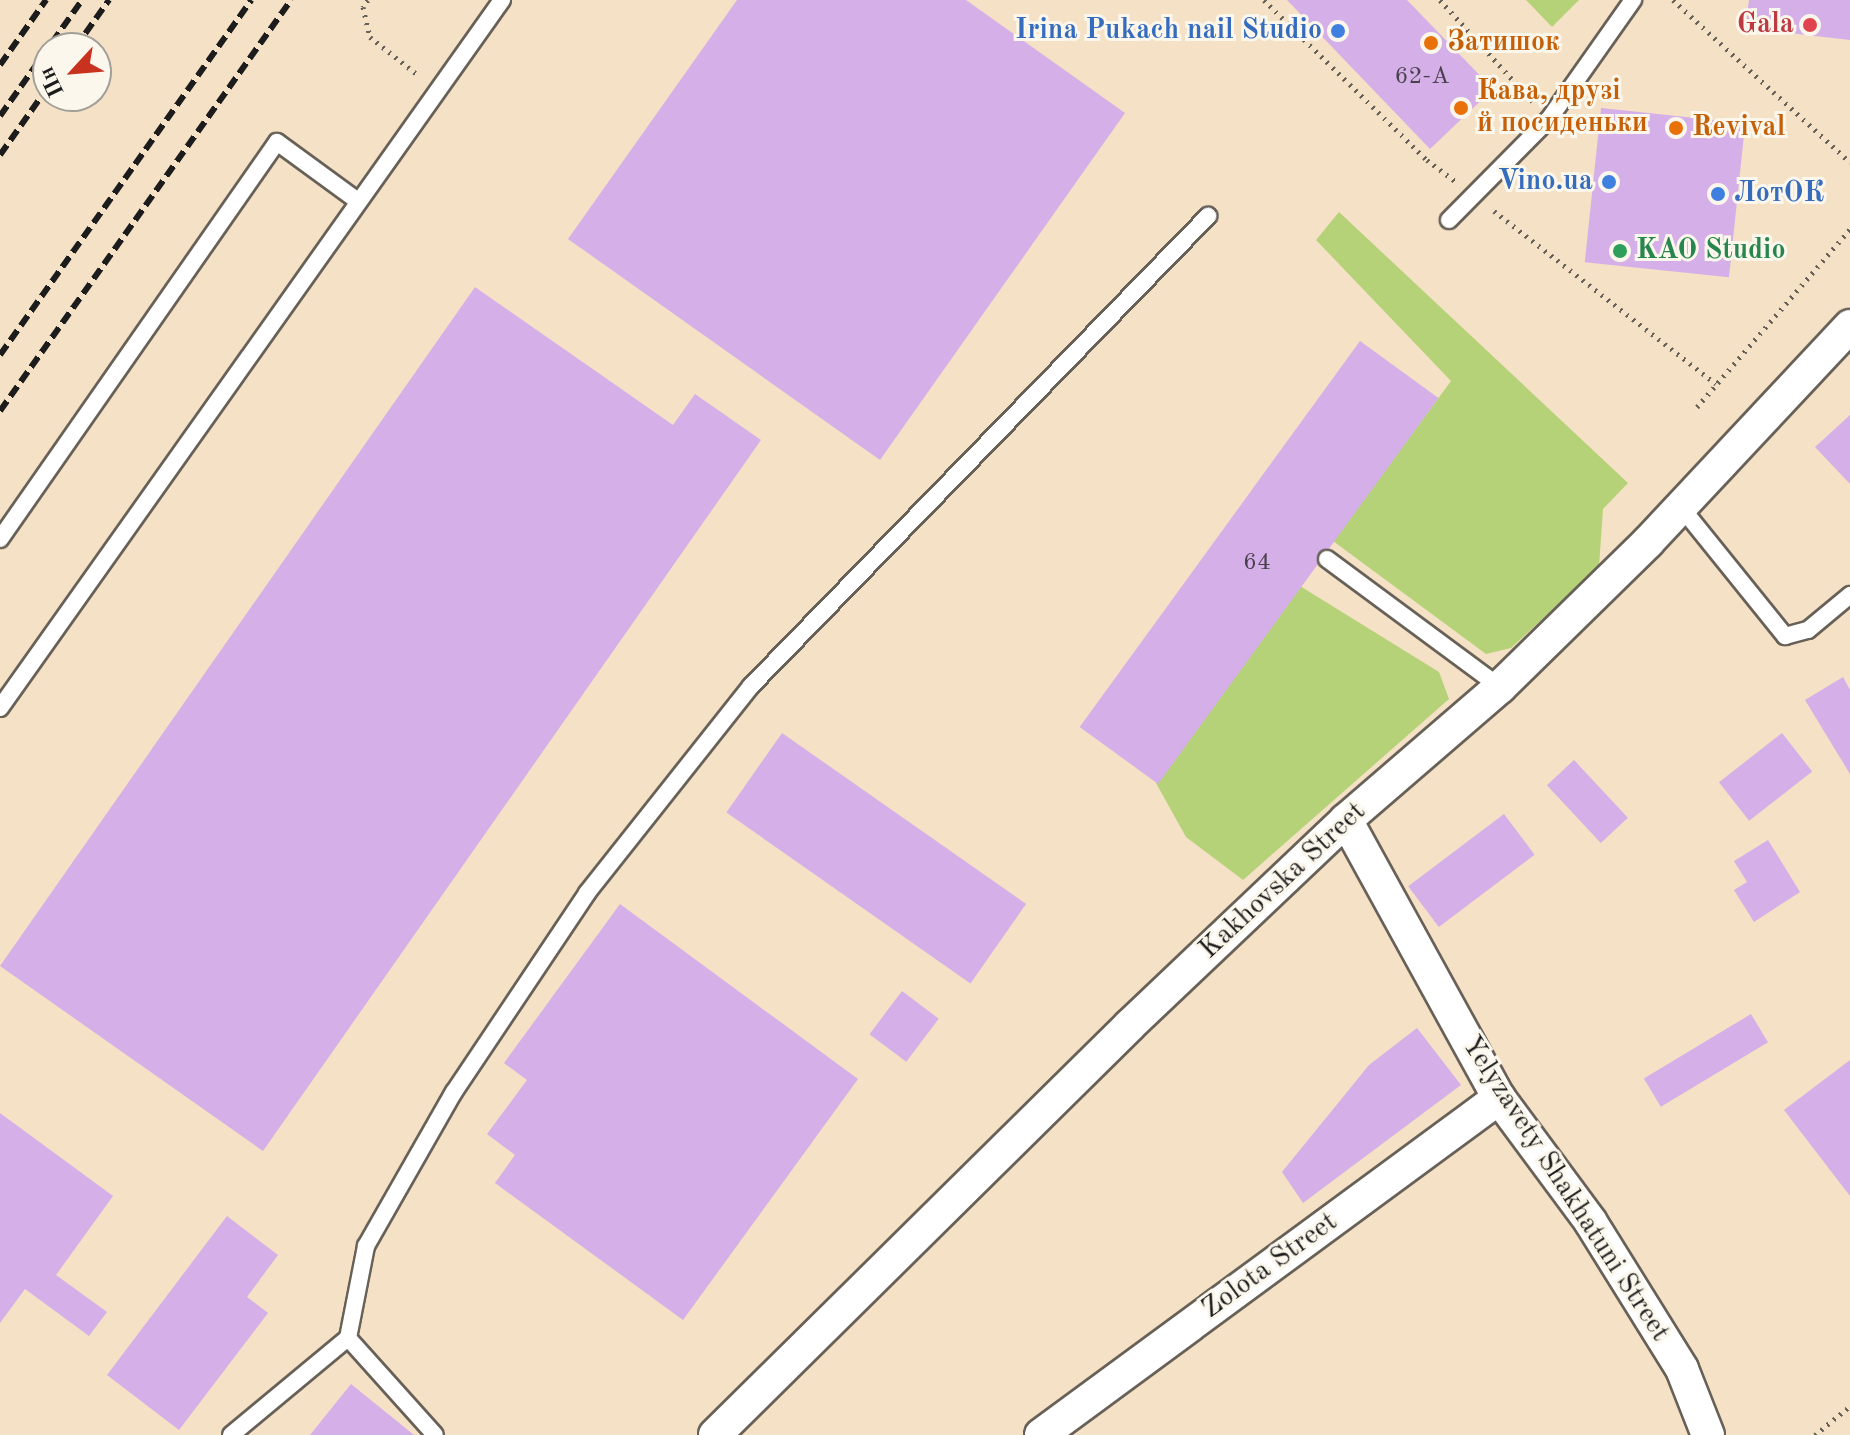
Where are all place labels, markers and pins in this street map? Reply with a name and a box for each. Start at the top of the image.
place label: Gala [1737,8,1794,42]
place label: Irina Pukach nail Studio [1015,14,1322,48]
marker: Gala [1801,16,1819,34]
marker: Irina Pukach nail Studio [1329,22,1347,40]
place label: Затишок [1447,26,1560,60]
marker: Затишок [1422,34,1440,52]
place label: Кава, друзі й посиденьки [1477,75,1648,141]
marker: Кава, друзі й посиденьки [1452,99,1470,117]
place label: Revival [1692,111,1785,145]
marker: Revival [1667,119,1685,137]
place label: Vino.ua [1498,165,1593,199]
marker: Vino.ua [1600,173,1618,191]
place label: ЛотОК [1734,177,1824,211]
marker: ЛотОК [1709,185,1727,203]
place label: KAO Studio [1636,234,1786,268]
marker: KAO Studio [1611,242,1629,260]

